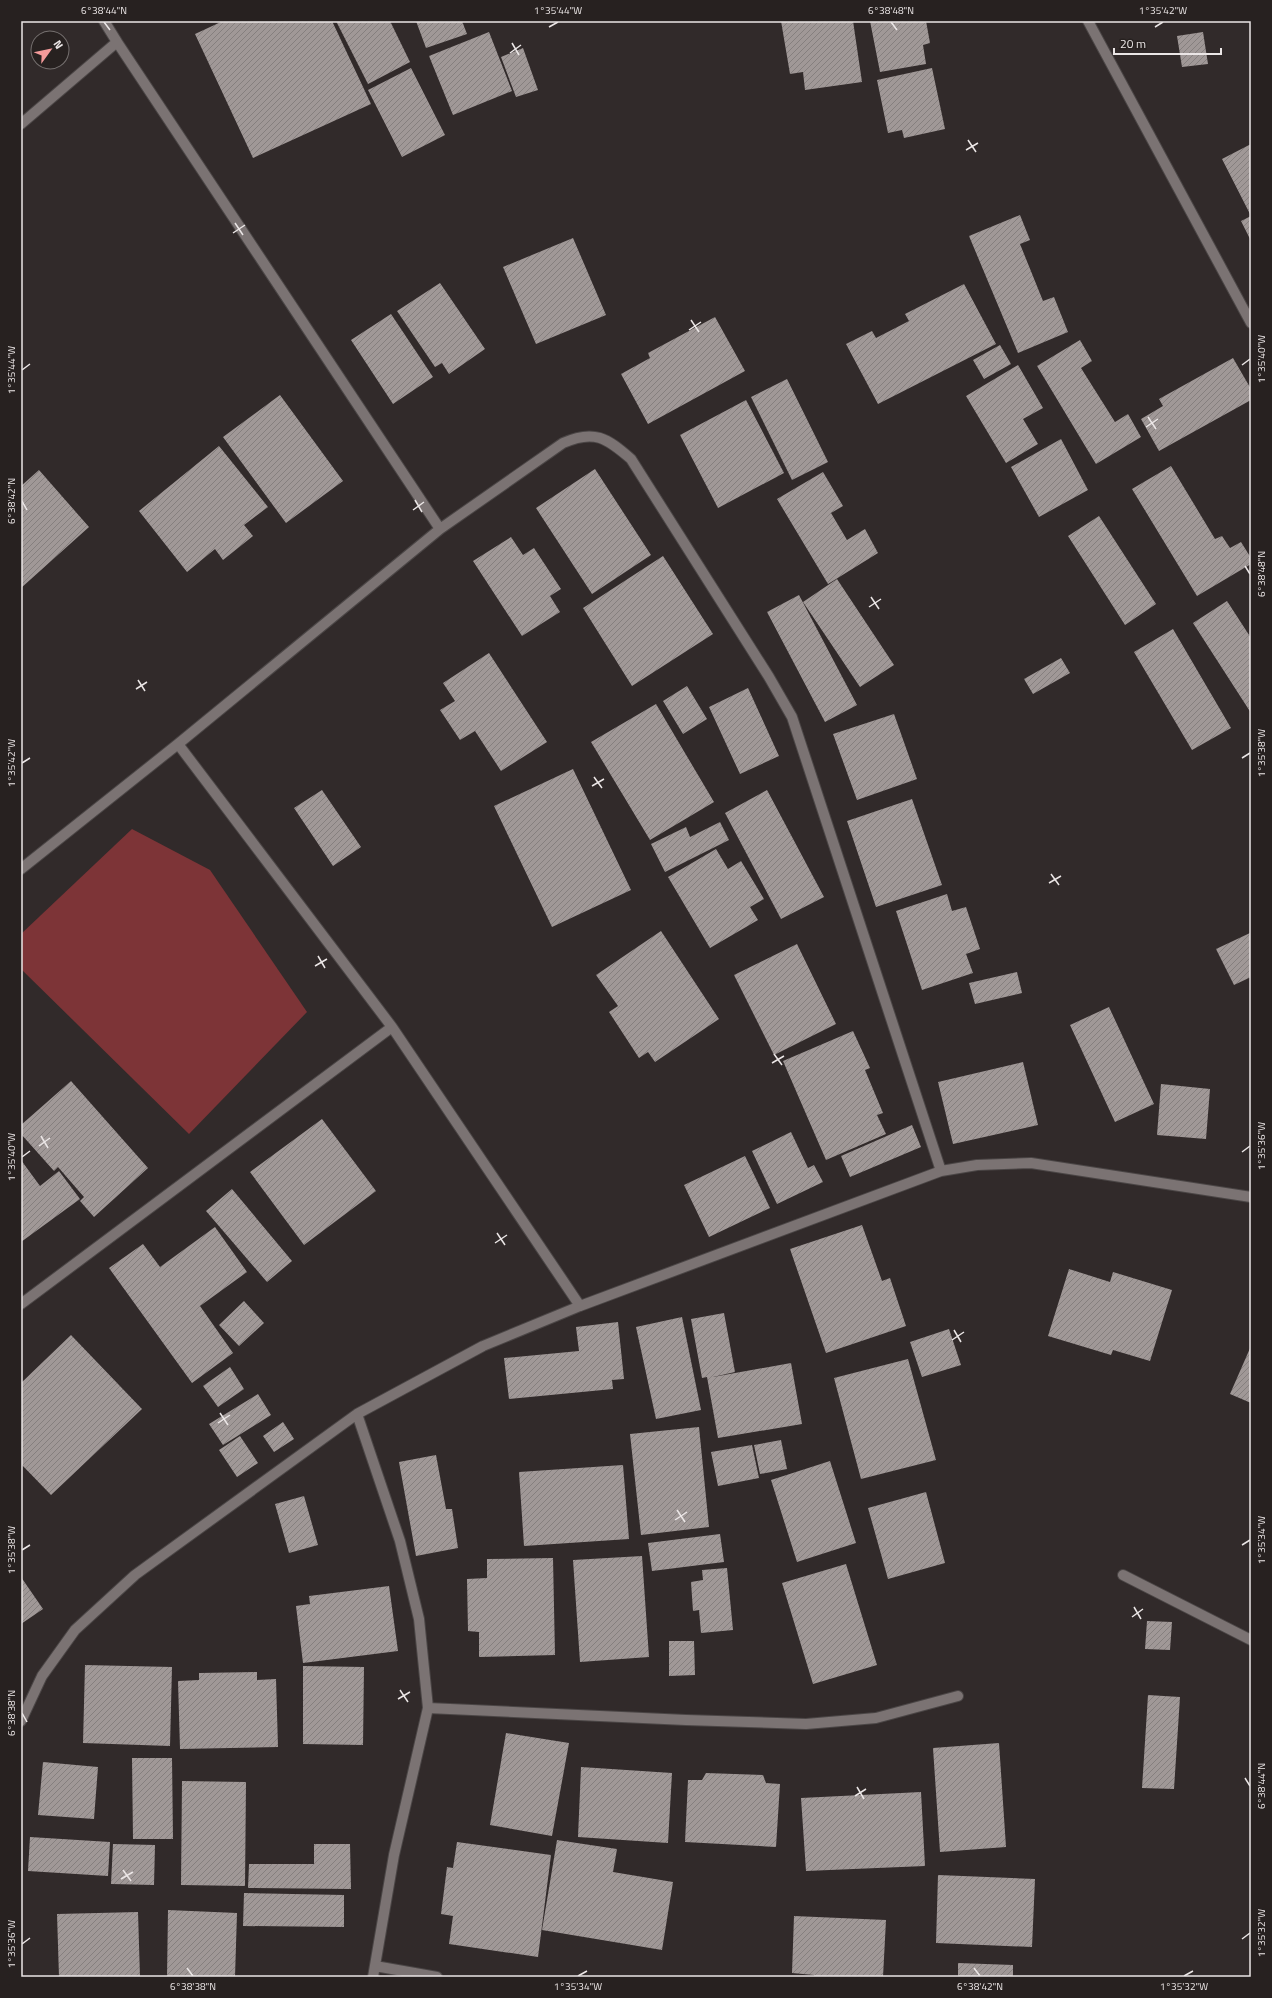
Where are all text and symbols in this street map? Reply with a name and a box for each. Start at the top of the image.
text: 6°38'44"N [81,3,127,18]
text: 1°35'44"W [534,3,582,18]
text: 6°38'48"N [868,3,914,18]
text: 1°35'42"W [1139,3,1187,18]
north arrow [30,30,70,70]
scale bar [1114,30,1221,56]
text: 20 m [1120,34,1146,53]
text: N [50,37,67,52]
text: 1°35'40"W [1254,335,1269,383]
text: 1°35'44"W [4,346,19,394]
text: 6°38'42"N [4,478,19,524]
text: 6°38'48"N [1254,551,1269,597]
text: 1°35'38"W [1254,729,1269,777]
text: 1°35'42"W [4,739,19,787]
text: 1°35'36"W [1254,1122,1269,1170]
text: 1°35'40"W [4,1133,19,1181]
text: 1°35'34"W [1254,1516,1269,1564]
text: 1°35'38"W [4,1526,19,1574]
text: 6°38'38"N [4,1690,19,1736]
text: 6°38'44"N [1254,1763,1269,1809]
text: 1°35'32"W [1254,1909,1269,1957]
text: 1°35'36"W [4,1920,19,1968]
text: 6°38'38"N [170,1979,216,1994]
text: 1°35'34"W [554,1979,602,1994]
text: 6°38'42"N [957,1979,1003,1994]
text: 1°35'32"W [1160,1979,1208,1994]

